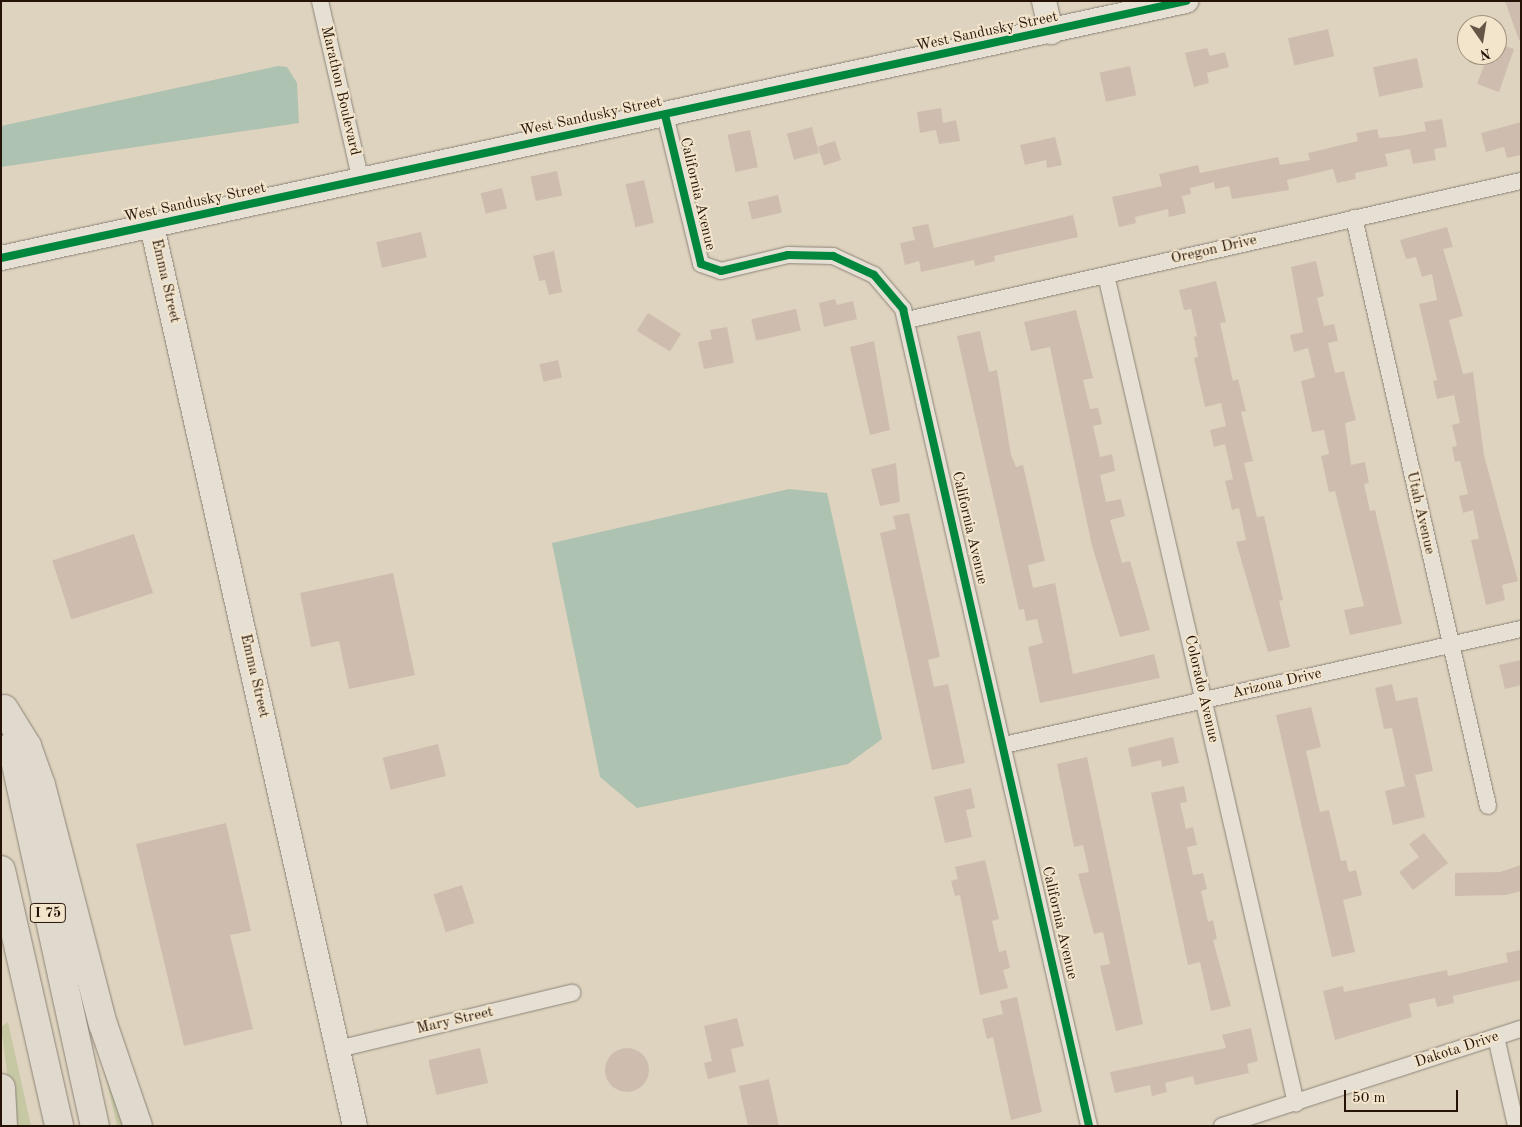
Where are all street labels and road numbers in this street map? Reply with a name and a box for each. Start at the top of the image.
street label: West Sandusky Street [915,8,1059,56]
street label: Marathon Boulevard [316,25,364,157]
street label: West Sandusky Street [519,93,663,141]
street label: California Avenue [675,136,719,252]
street label: West Sandusky Street [123,179,267,227]
street label: Oregon Drive [1169,231,1259,269]
street label: Emma Street [147,237,183,325]
street label: California Avenue [947,470,991,586]
street label: Utah Avenue [1402,470,1438,556]
street label: Emma Street [236,632,272,720]
street label: Colorado Avenue [1180,634,1222,744]
street label: Arizona Drive [1230,665,1324,703]
street label: California Avenue [1037,865,1081,981]
road number: I 75 [29,901,67,924]
street label: Mary Street [415,1003,495,1039]
street label: Dakota Drive [1413,1028,1501,1072]

